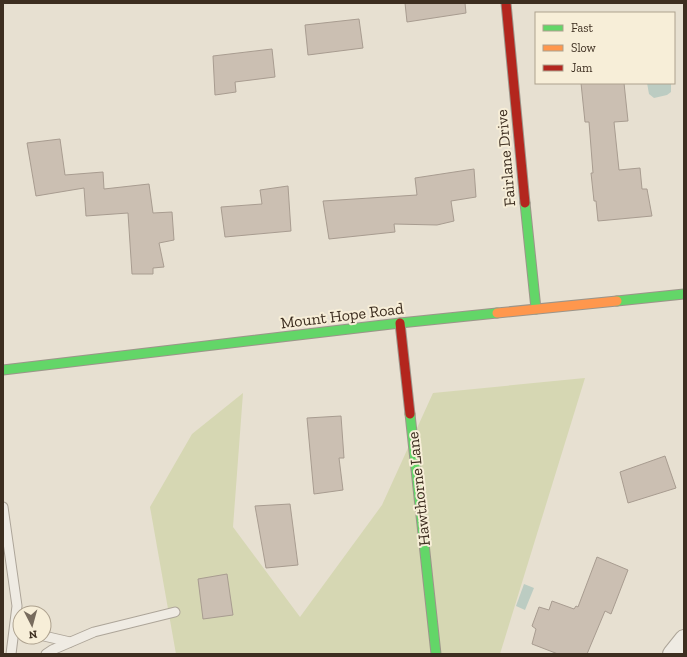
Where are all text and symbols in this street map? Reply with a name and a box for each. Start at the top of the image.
legend [535,12,675,84]
text: Fast [571,21,594,35]
text: Slow [571,41,597,55]
text: Jam [571,61,593,75]
street label: Fairlane Drive [492,109,519,207]
street label: Mount Hope Road [279,298,405,332]
street label: Hawthorne Lane [403,431,434,547]
north arrow [12,605,52,645]
text: N [28,628,38,641]

